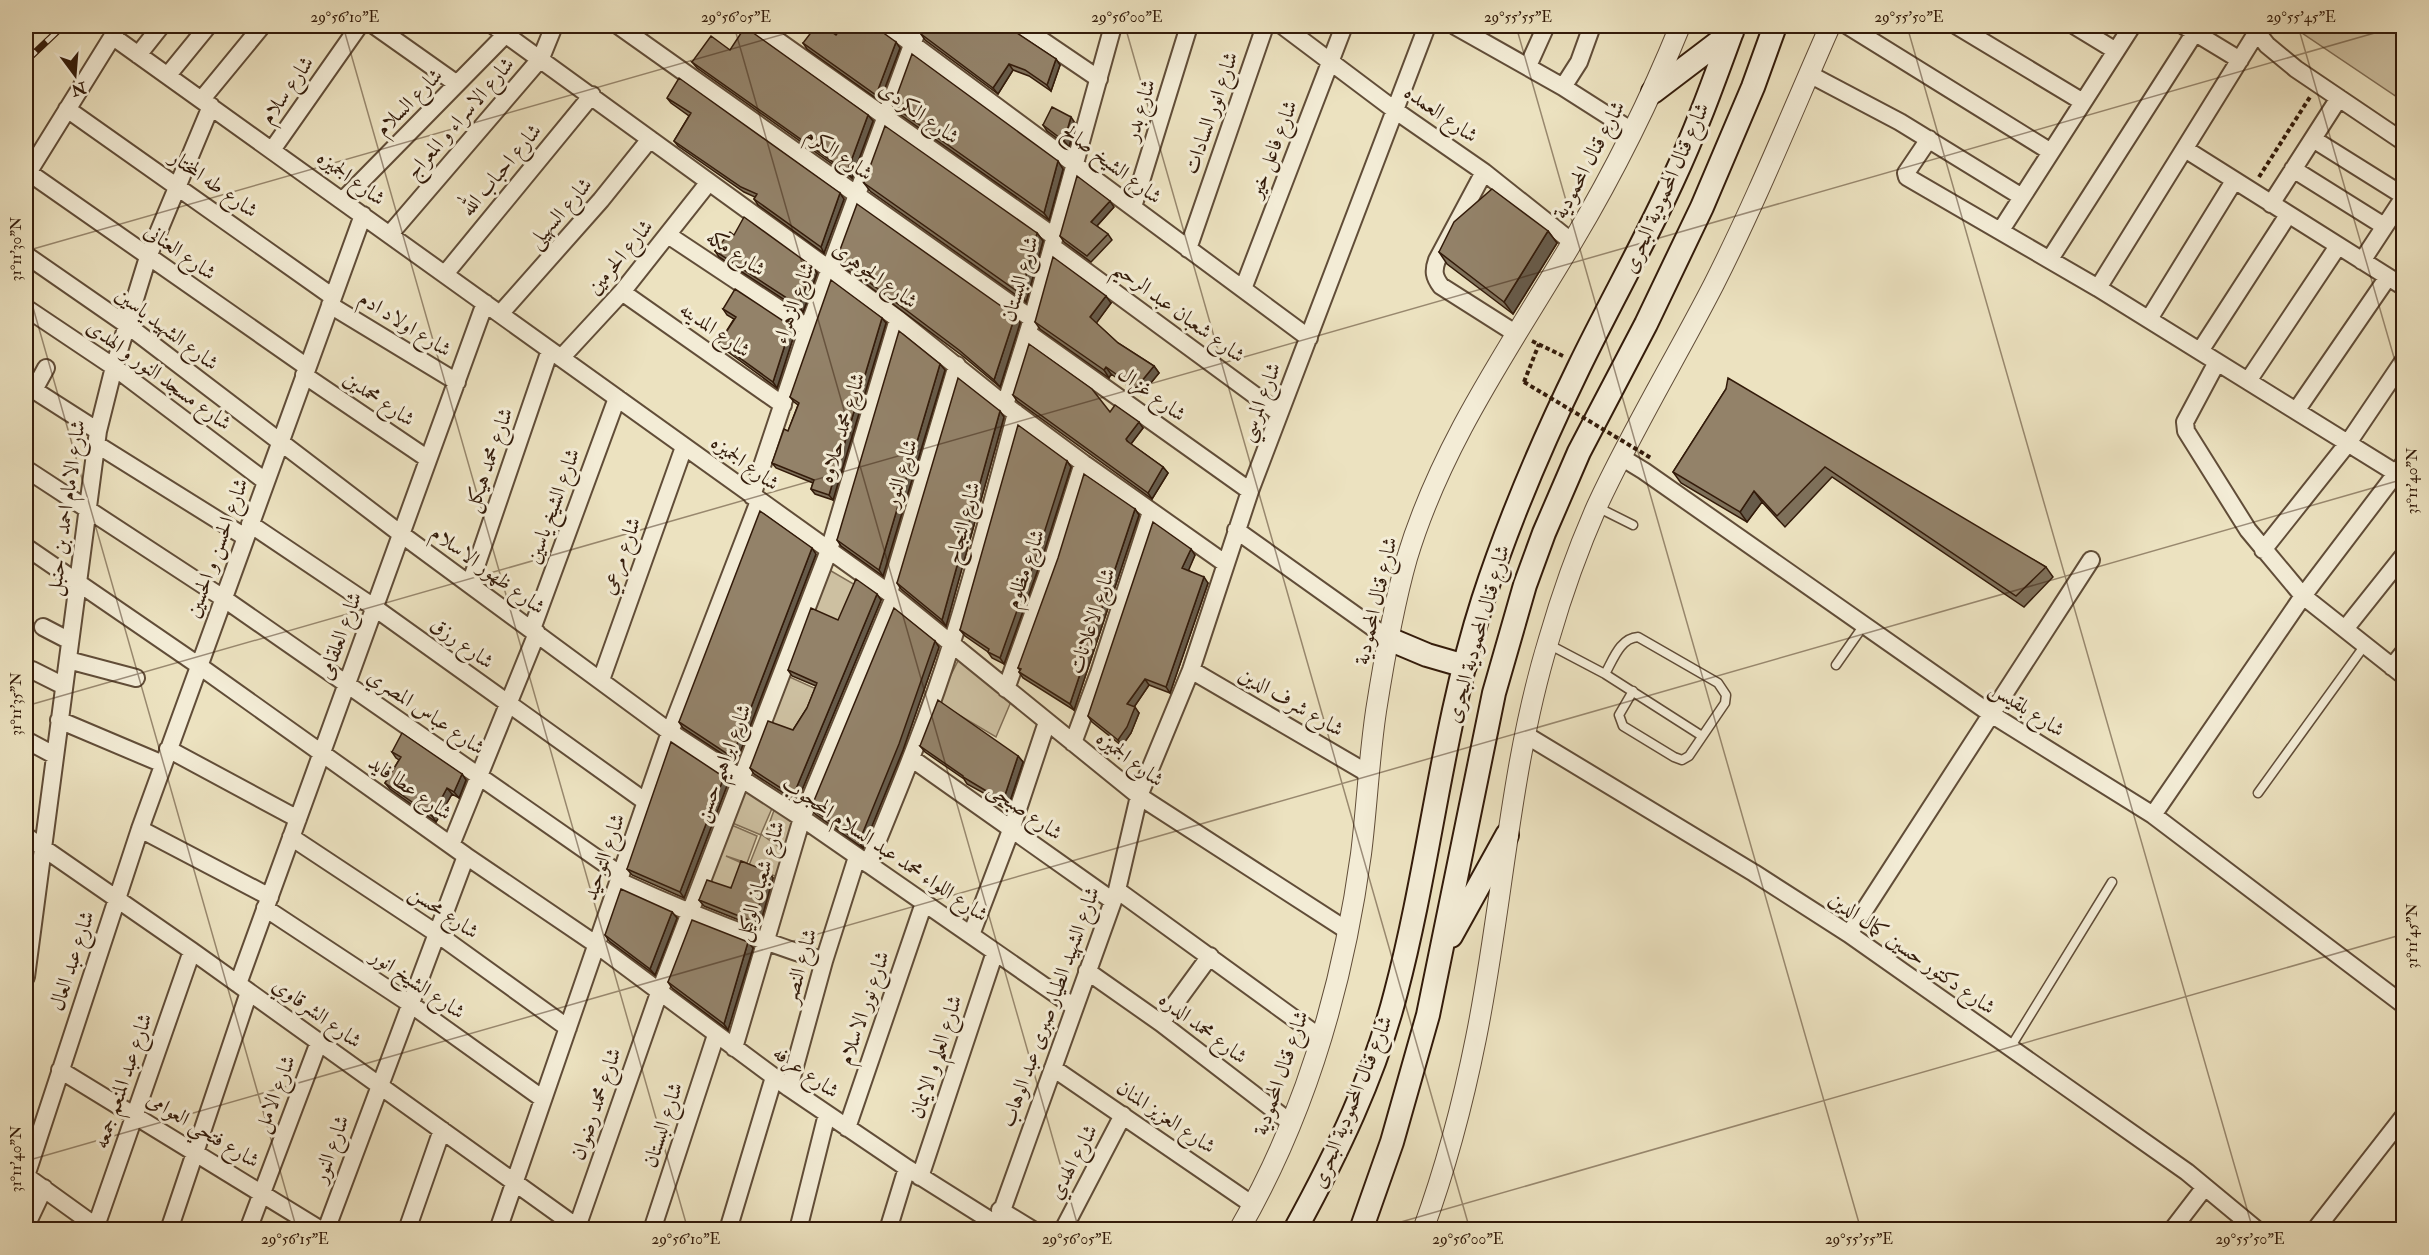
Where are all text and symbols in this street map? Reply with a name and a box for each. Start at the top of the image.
text: 29°56'10"E [311,8,380,27]
text: 29°56'05"E [701,8,771,27]
text: 29°56'00"E [1091,8,1163,27]
text: 29°55'55"E [1484,8,1552,27]
text: 29°55'50"E [1874,8,1944,27]
text: 29°55'45"E [2266,8,2336,27]
north arrow [45,45,105,105]
street label: شارع انور السادات [1177,48,1248,179]
street label: شارع سلام [254,51,323,131]
street label: شارع الاسراء و المعراج [400,51,524,188]
street label: شارع السلام [369,62,451,144]
street label: شارع الكردى [871,75,965,154]
street label: شارع بدر [1117,76,1166,147]
text: N [69,77,89,100]
street label: شارع العمده [1396,79,1483,152]
street label: شارع فاعل خير [1241,96,1308,205]
street label: شارع قنال المحمودية [1546,96,1635,226]
street label: شارع قنال المحمودية البحرى [1616,98,1719,279]
street label: شارع احباب الله [451,115,551,225]
street label: شارع الشيخ صالح [1054,118,1167,214]
street label: شارع الكرم [798,121,878,190]
street label: شارع طه المختار [161,143,263,227]
street label: شارع الجميزه [309,144,391,215]
street label: شارع السهيلى [522,172,601,257]
street label: شارع الحرمين [581,214,662,303]
text: 31°11'30"N [7,216,26,281]
street label: شارع العنانى [136,217,221,290]
street label: شارع مكه [699,223,771,286]
street label: شارع البستان [995,233,1049,326]
street label: شارع الجوهرى [825,235,923,318]
street label: شارع شعبان عبد الرحيم [1103,255,1250,375]
street label: شارع الزهراء [767,258,825,349]
street label: شارع الشهيد ياسين [107,281,224,380]
street label: شارع اولاد ادم [351,285,457,367]
street label: شارع المدينه [672,296,756,367]
street label: شارع مسجد النور و الهدى [79,313,237,440]
street label: شارع المرسي [1233,359,1293,448]
street label: شارع غزال [1110,360,1192,431]
street label: شارع محمدين [336,365,420,436]
street label: شارع محمد حلاوه [812,370,875,488]
street label: شارع محمد هيكل [459,404,523,517]
street label: شارع الامام احمد بن حنبل [40,418,96,598]
street label: شارع الجميزه [703,429,785,500]
street label: شارع النور [877,436,928,513]
street label: شارع الشيخ ياسين [520,445,591,569]
text: 31°11'40"N [2403,447,2422,514]
street label: شارع الحسن و الحسين [179,475,258,623]
street label: شارع النجاح [939,479,992,568]
street label: شارع مرعي [595,514,651,600]
street label: شارع ظهور الاسلام [423,519,551,624]
street label: شارع مظلوم [999,526,1055,614]
street label: شارع قنال المحمودية [1348,534,1408,668]
street label: شارع قنال المحمودية البحرى [1440,542,1520,727]
street label: شارع الاعلانات [1062,565,1126,679]
street label: شارع العلقامى [312,588,372,685]
street label: شارع رزق [423,611,499,678]
street label: شارع شرف الدين [1231,661,1349,747]
street label: شارع عباس المصري [360,663,490,765]
text: 31°11'35"N [7,672,26,736]
street label: شارع بلقيس [1982,675,2070,747]
street label: شارع ابراهيم حسن [688,700,764,828]
street label: شارع الجميزه [1088,725,1169,797]
street label: شارع عطا فايد [360,749,457,830]
street label: شارع اللواء محمد عبد السلام المحجوب [774,770,993,931]
street label: شارع صبحى [980,775,1068,850]
street label: شارع التوحيد [577,810,635,905]
street label: شارع شعبان الوكيل [729,817,795,946]
street label: شارع محسن [402,879,484,948]
street label: شارع الشهيد الطيار صبرى عبد الوهاب [994,883,1110,1132]
street label: شارع دكتور حسين كمال الدين [1821,885,2001,1024]
text: 31°11'45"N [2403,903,2422,969]
street label: شارع عبد العال [43,908,105,1016]
street label: شارع النصر [776,925,827,1010]
street label: شارع الشيخ انور [361,941,470,1030]
street label: شارع نور الاسلام [832,947,900,1070]
street label: شارع الشرقاوي [265,971,367,1058]
street label: شارع محمد الدره [1151,986,1253,1073]
street label: شارع العلم و الايمان [903,992,975,1124]
street label: شارع قنال المحمودية [1247,1007,1319,1140]
street label: شارع عبد المنعم جمعه [87,1010,164,1154]
street label: شارع قنال المحمودية البحرى [1305,1012,1403,1194]
street label: شارع عرفه [765,1039,844,1108]
street label: شارع محمد رضوان [564,1044,632,1165]
street label: شارع الامل [248,1052,306,1138]
street label: شارع العزيز المنان [1109,1074,1221,1163]
street label: شارع البستان [637,1079,693,1172]
street label: شارع فتحي العوامى [138,1086,265,1180]
street label: شارع النور [306,1112,359,1190]
street label: شارع الهدي [1042,1120,1107,1206]
text: 31°11'40"N [7,1125,26,1192]
text: 29°56'15"E [261,1230,329,1249]
text: 29°56'10"E [652,1230,721,1249]
text: 29°56'05"E [1042,1230,1112,1249]
text: 29°56'00"E [1432,1230,1504,1249]
text: 29°55'55"E [1825,1230,1893,1249]
text: 29°55'50"E [2215,1230,2285,1249]

